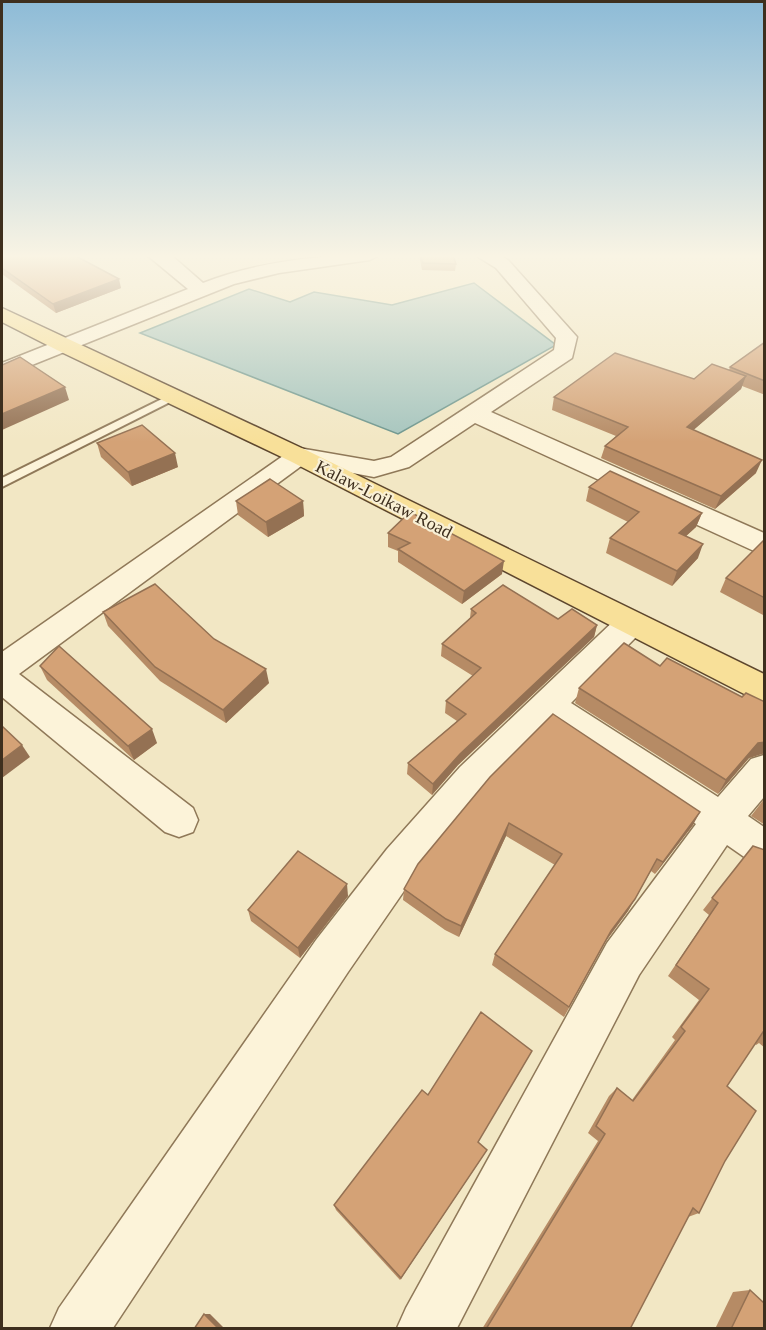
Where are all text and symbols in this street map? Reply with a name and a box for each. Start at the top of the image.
street label: Kalaw-Loikaw Road [312,456,456,542]

